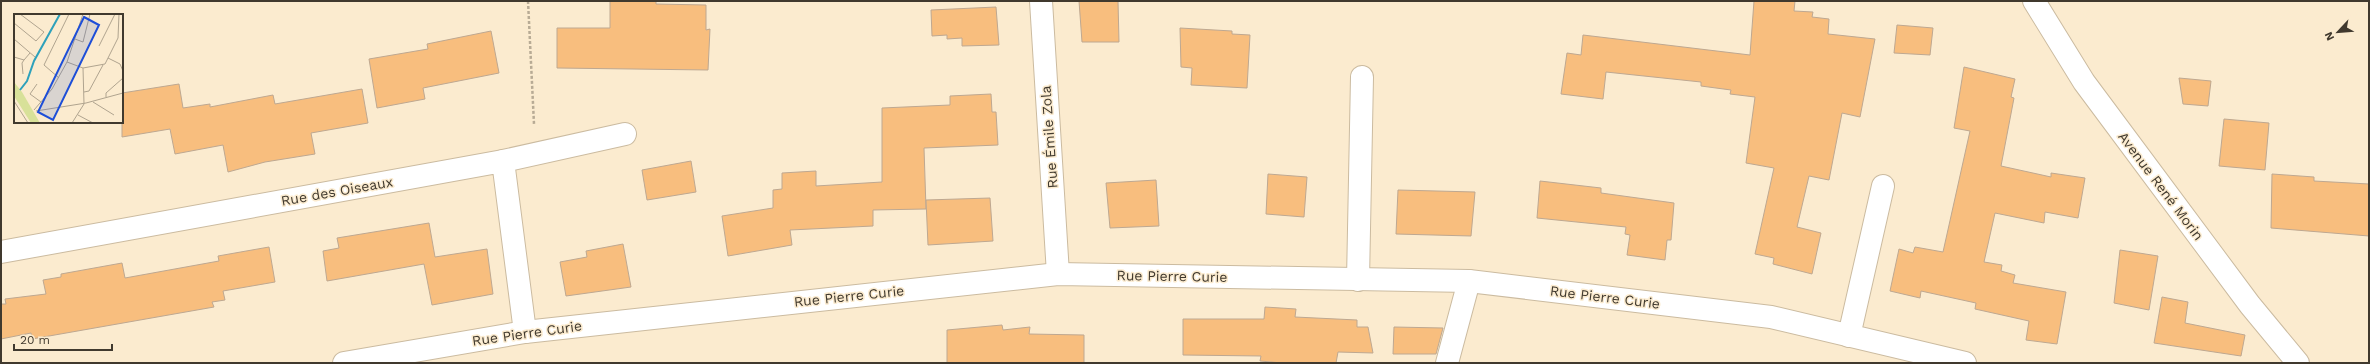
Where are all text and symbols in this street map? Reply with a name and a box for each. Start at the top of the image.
north arrow [2318,12,2358,52]
inset map [14,14,123,123]
text: N [2322,30,2337,43]
street label: Rue Émile Zola [1037,85,1061,189]
street label: Avenue René Morin [2115,129,2207,243]
street label: Rue des Oiseaux [280,173,394,209]
street label: Rue Pierre Curie [1116,267,1228,285]
street label: Rue Pierre Curie [793,282,905,310]
street label: Rue Pierre Curie [1549,282,1661,312]
street label: Rue Pierre Curie [471,317,583,349]
scale bar [14,326,112,352]
text: 20 m [20,333,50,347]

